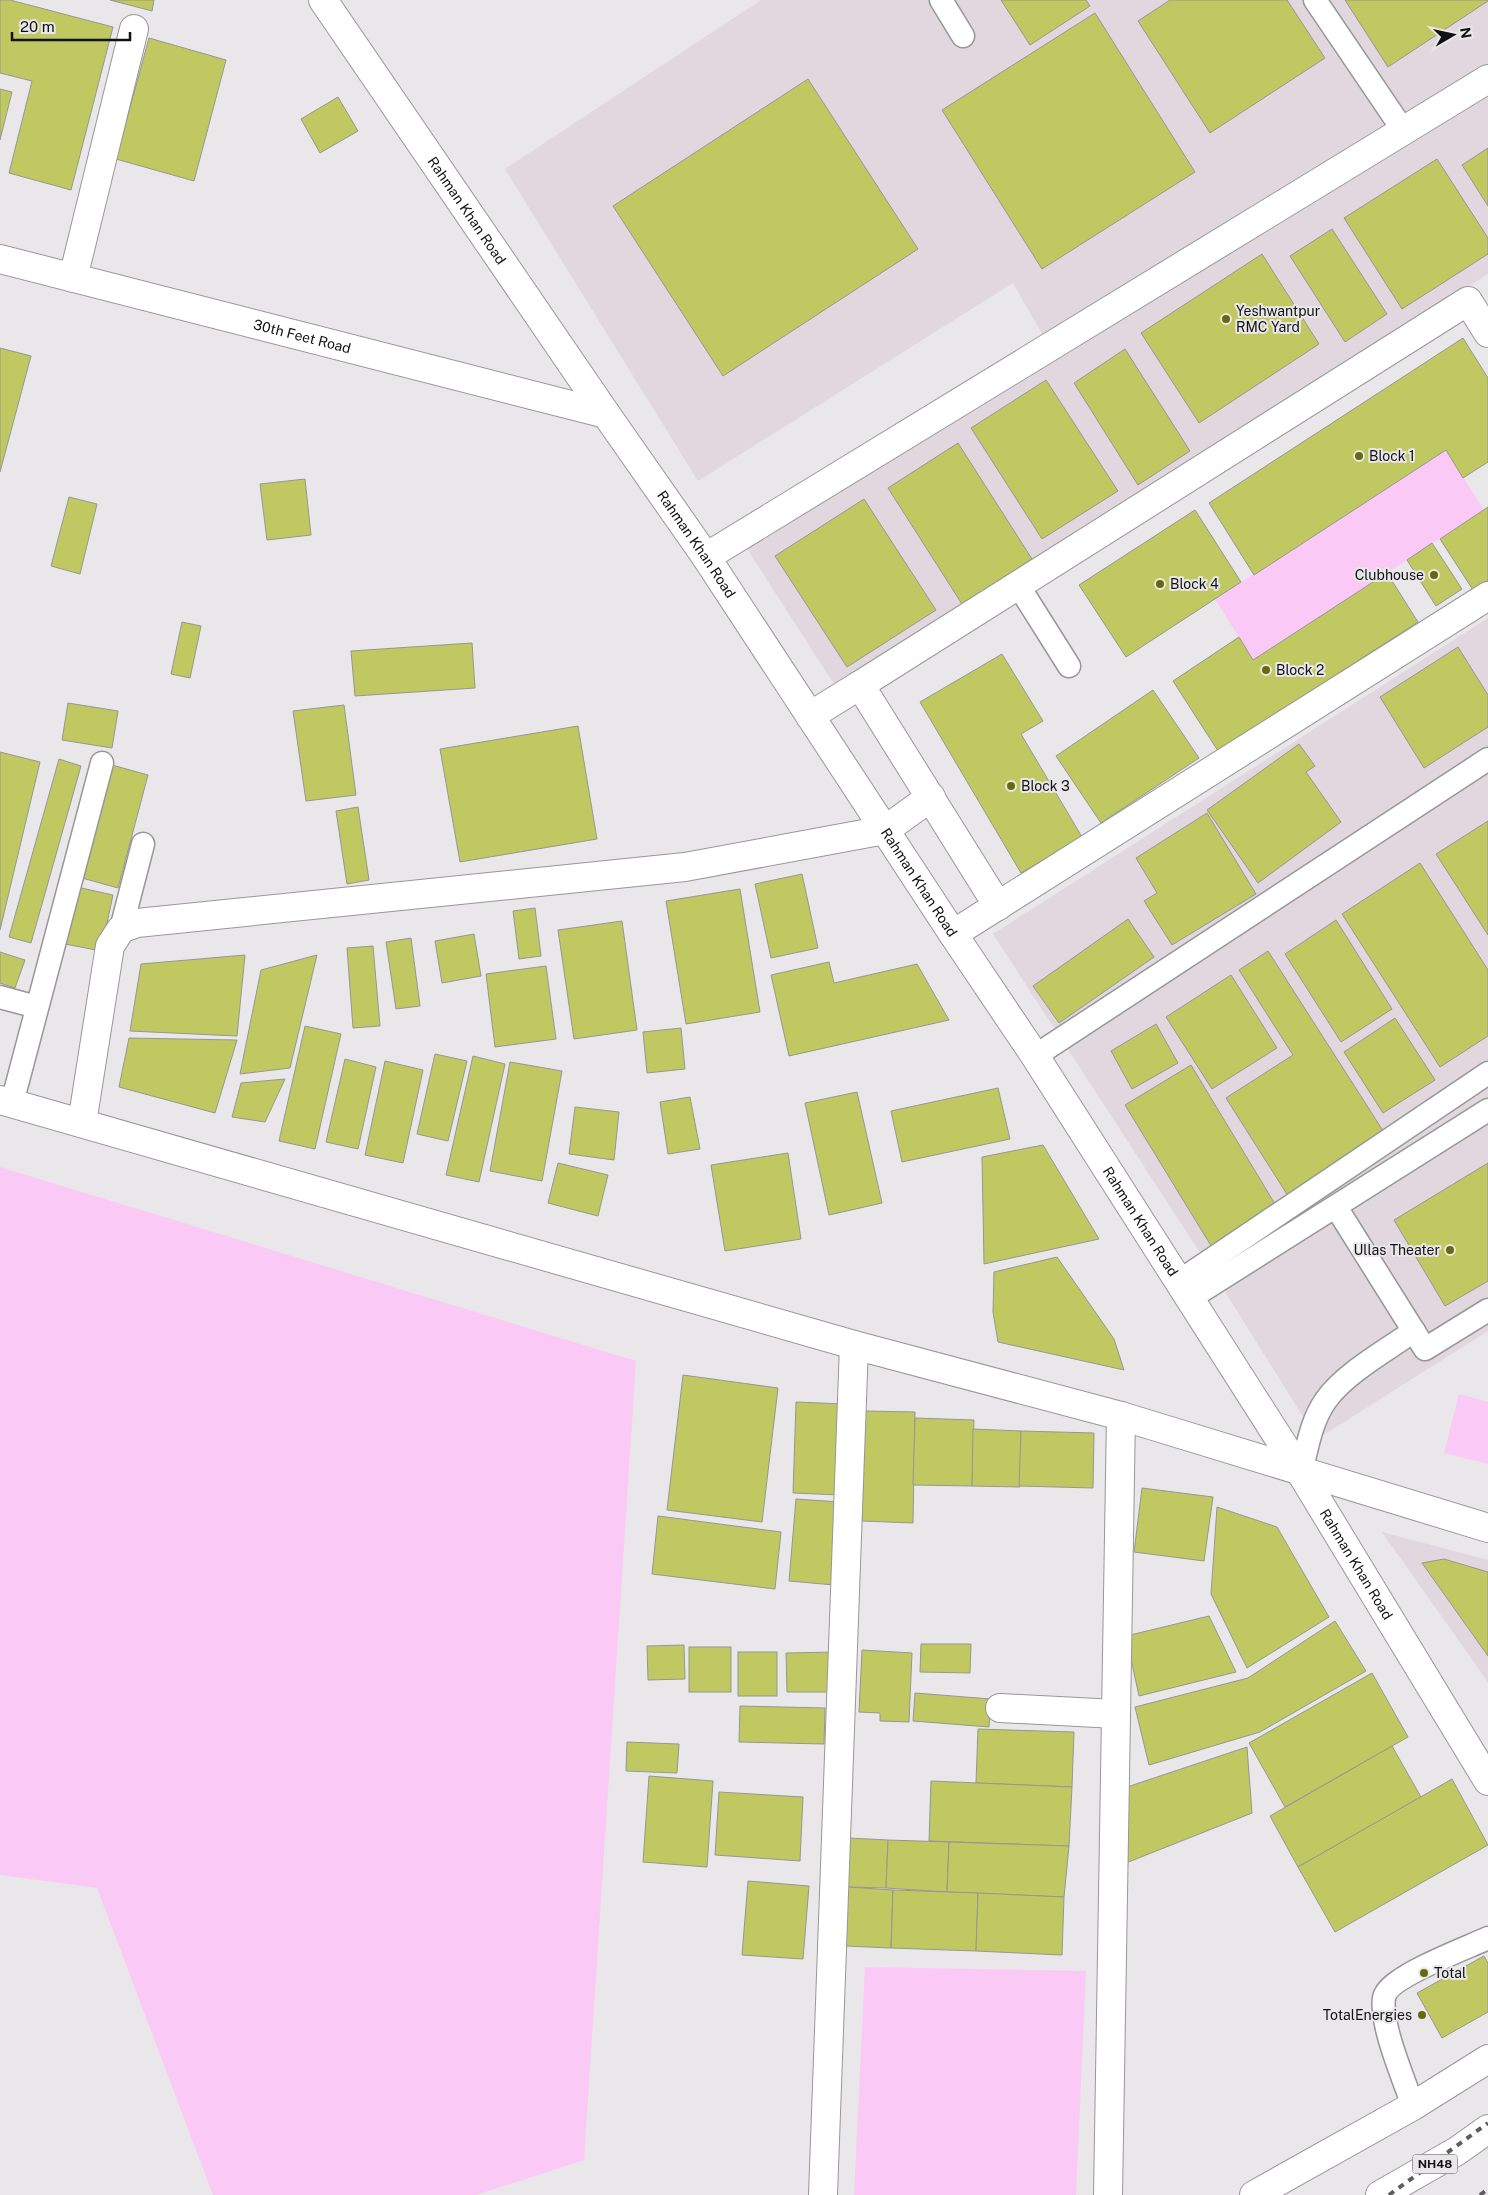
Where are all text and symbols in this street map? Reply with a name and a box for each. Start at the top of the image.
scale bar [12,10,130,42]
north arrow [1428,10,1478,60]
text: 20 m [20,18,55,35]
text: N [1457,26,1475,40]
street label: Rahman Khan Road [425,154,509,267]
place label: Yeshwantpur RMC Yard [1236,303,1320,335]
marker: Yeshwantpur RMC Yard [1220,313,1232,325]
street label: 30th Feet Road [252,316,353,356]
place label: Block 1 [1369,448,1415,464]
marker: Block 1 [1353,450,1365,462]
street label: Rahman Khan Road [654,487,739,601]
place label: Clubhouse [1355,567,1424,583]
marker: Clubhouse [1428,569,1440,581]
place label: Block 4 [1170,576,1219,592]
marker: Block 4 [1154,578,1166,590]
place label: Block 2 [1276,662,1324,678]
marker: Block 2 [1260,664,1272,676]
place label: Block 3 [1021,778,1070,794]
marker: Block 3 [1005,780,1017,792]
street label: Rahman Khan Road [878,825,961,940]
street label: Rahman Khan Road [1100,1164,1181,1279]
place label: Ullas Theater [1354,1242,1440,1258]
marker: Ullas Theater [1444,1244,1456,1256]
street label: Rahman Khan Road [1317,1506,1396,1622]
place label: Total [1434,1965,1466,1981]
marker: Total [1418,1967,1430,1979]
place label: TotalEnergies [1323,2007,1412,2023]
marker: TotalEnergies [1416,2009,1428,2021]
road number: NH48 [1412,2154,1458,2174]

